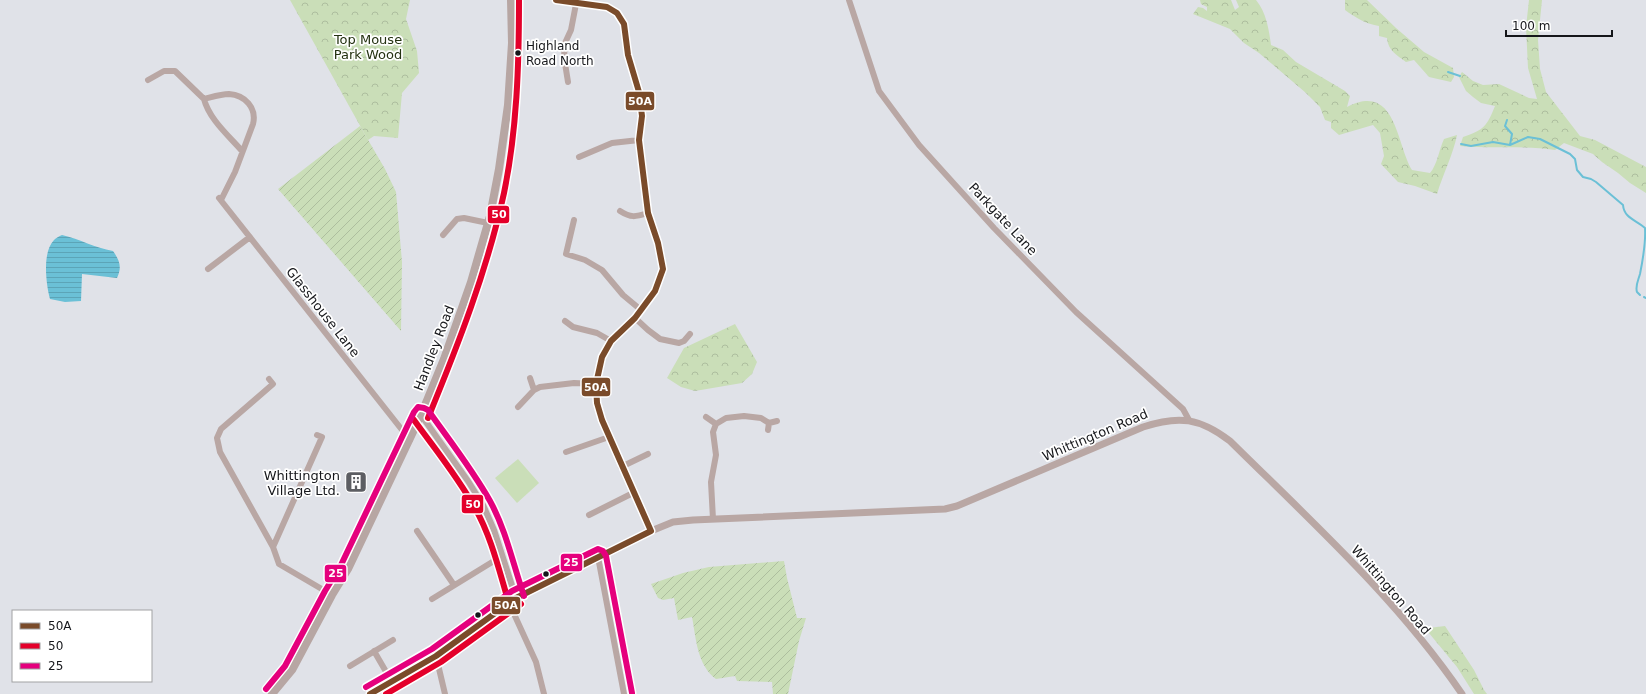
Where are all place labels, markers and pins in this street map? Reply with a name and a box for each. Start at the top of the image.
place label: Highland Road North [526,39,594,68]
marker: Highland Road North [513,48,523,58]
place label: Whittington Village Ltd. [264,468,340,498]
building icon: Whittington Village Ltd. [343,469,369,495]
unlabelled marker [541,569,551,579]
unlabelled marker [473,610,483,620]

